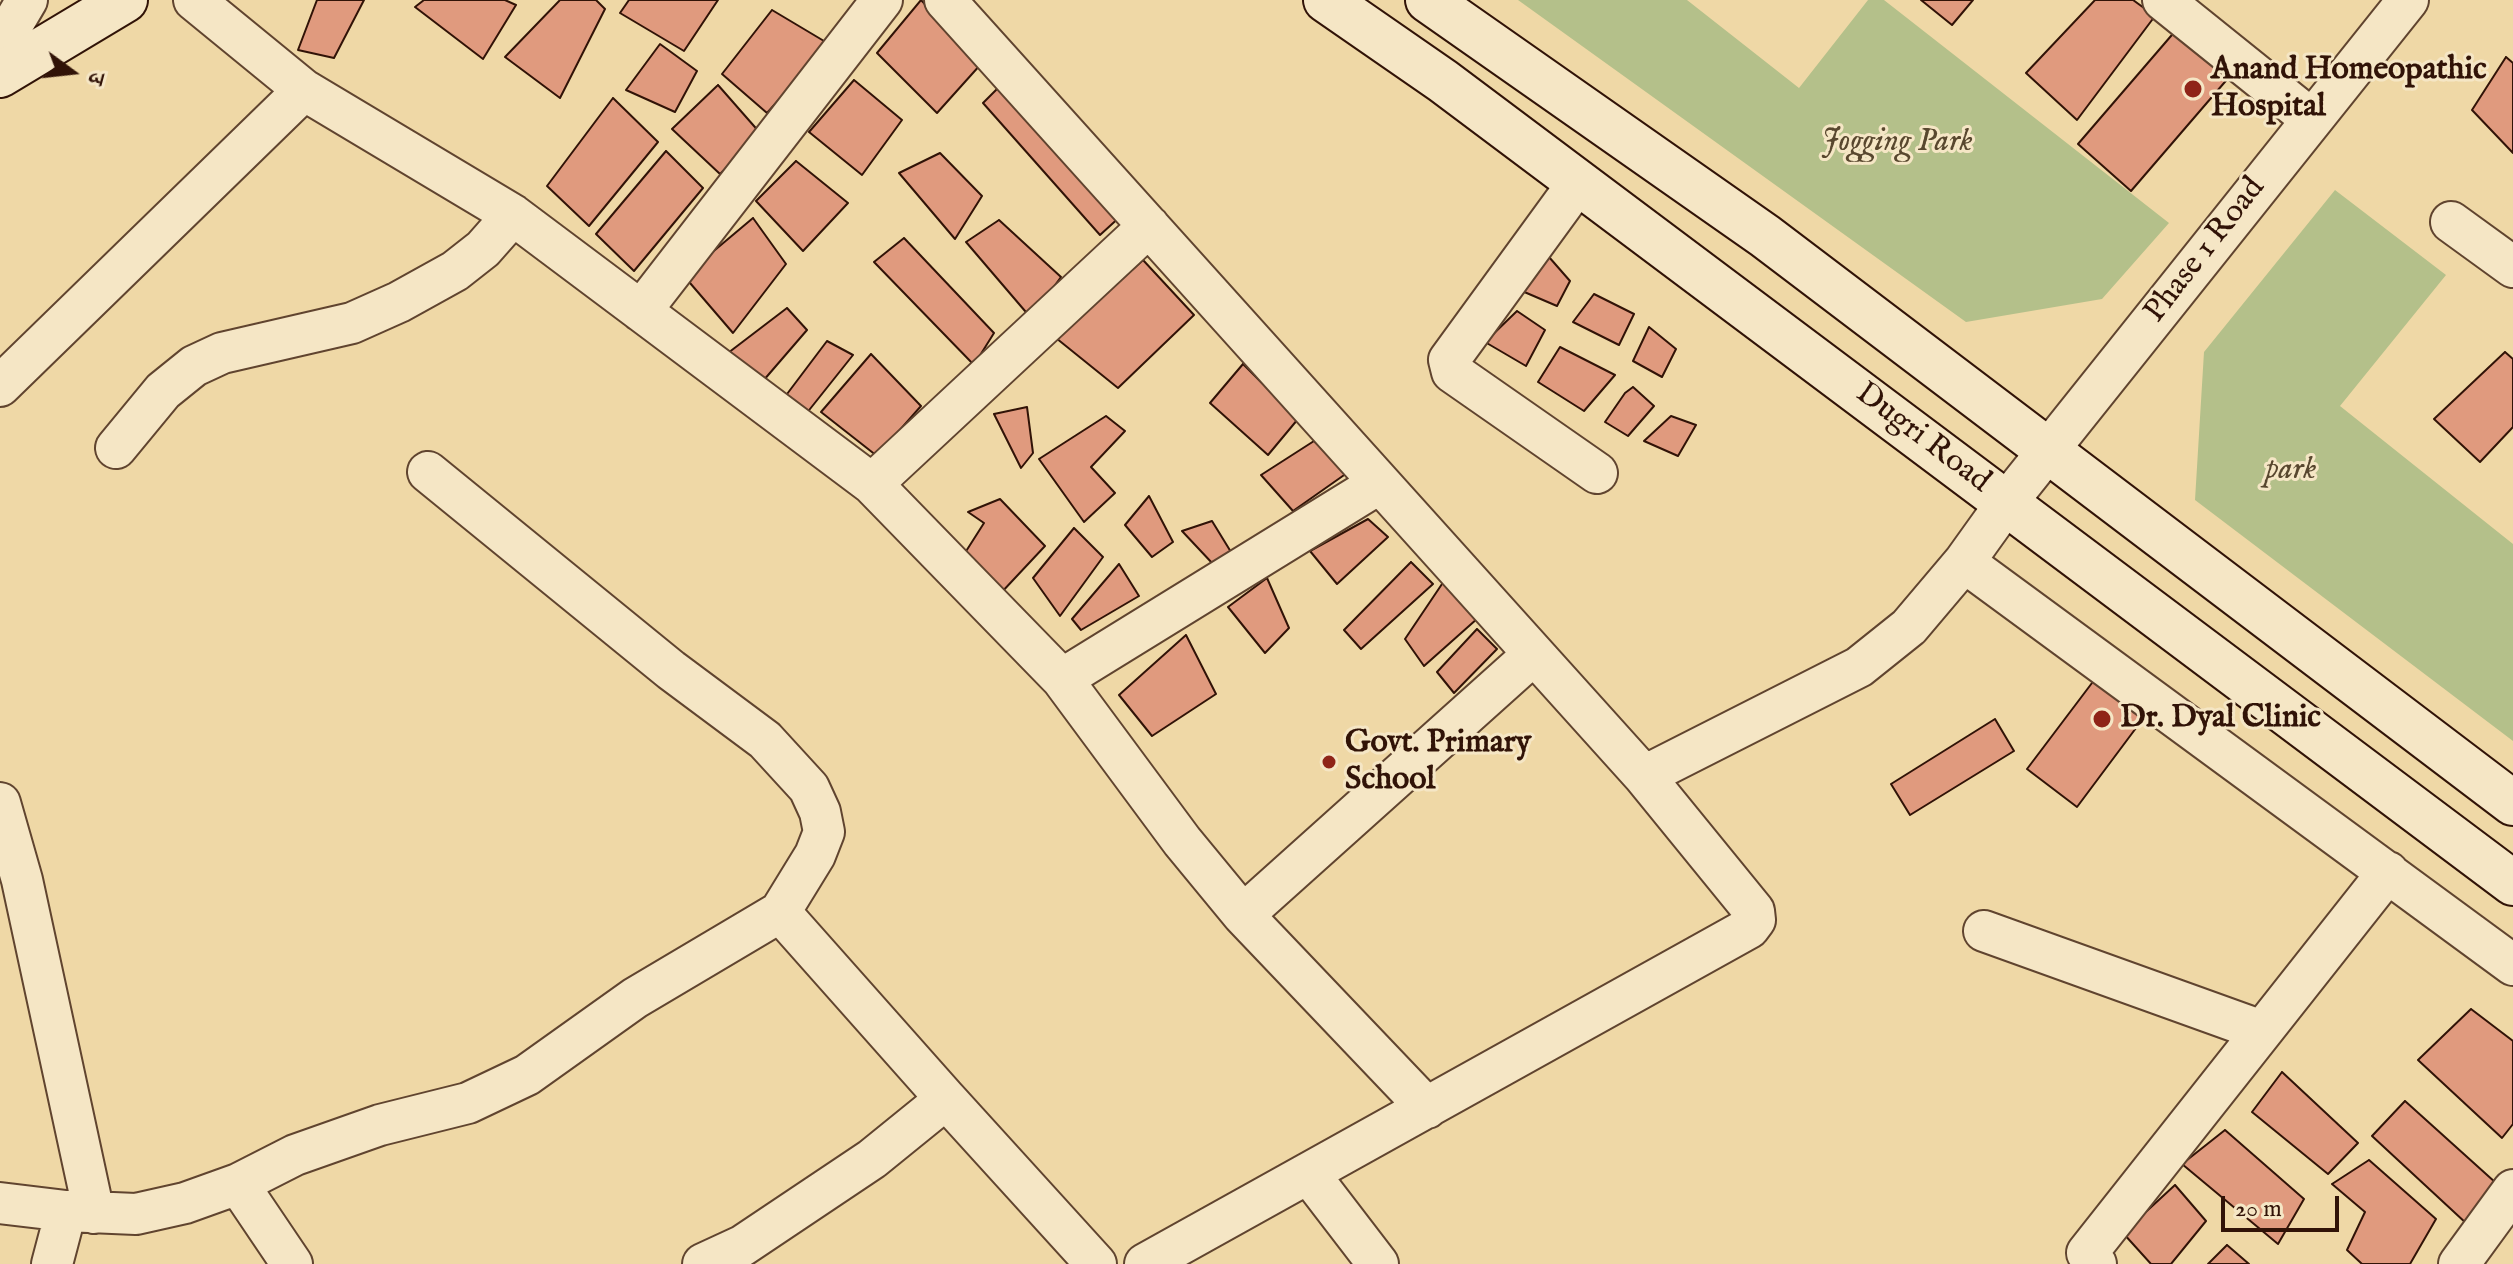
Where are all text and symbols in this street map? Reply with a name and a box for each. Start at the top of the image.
north arrow [32,32,112,112]
place label: Anand Homeopathic Hospital [2211,52,2487,127]
text: उ [80,69,110,87]
marker: Anand Homeopathic Hospital [2182,78,2204,100]
park label: Jogging Park [1821,124,1973,162]
street label: Phase 1 Road [2137,171,2275,331]
street label: Dugri Road [1847,376,1997,502]
park label: park [2266,452,2316,490]
place label: Dr. Dyal Clinic [2120,700,2321,738]
marker: Dr. Dyal Clinic [2091,708,2113,730]
place label: Govt. Primary School [1345,725,1531,800]
marker: Govt. Primary School [1320,753,1338,771]
scale bar [2225,1180,2343,1230]
text: 20 m [2235,1194,2282,1225]

